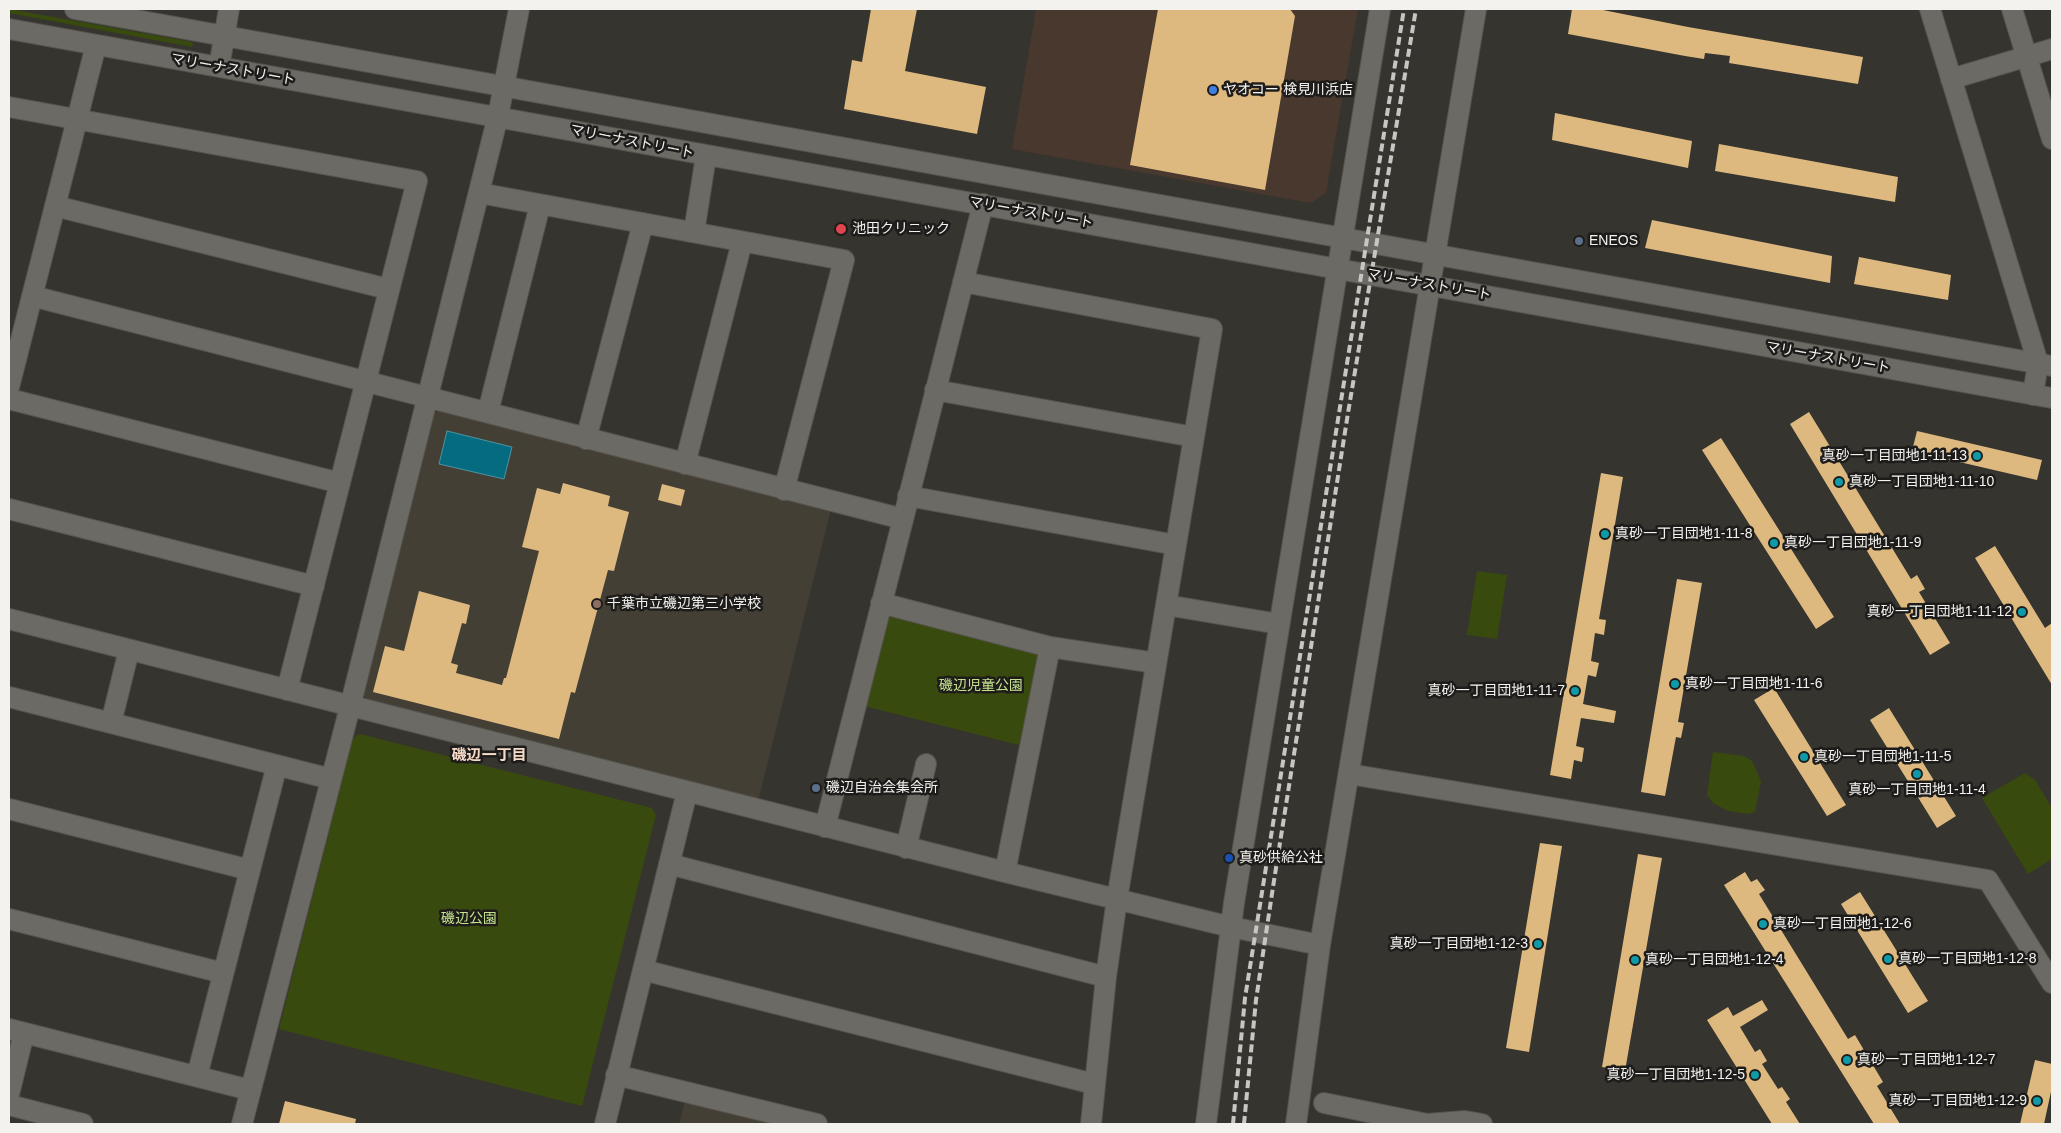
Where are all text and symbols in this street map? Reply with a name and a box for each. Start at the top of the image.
street label: マリーナストリート [169,51,297,89]
place label: ヤオコー 検見川浜店 [1223,82,1353,98]
marker: ヤオコー 検見川浜店 [1207,84,1219,96]
street label: マリーナストリート [569,122,695,162]
street label: マリーナストリート [967,194,1095,232]
place label: 池田クリニック [852,221,950,237]
marker: 池田クリニック [834,222,848,236]
place label: ENEOS [1589,233,1638,249]
marker: ENEOS [1573,235,1585,247]
street label: マリーナストリート [1365,266,1493,304]
street label: マリーナストリート [1764,339,1892,377]
place label: 真砂一丁目団地1-11-13 [1822,448,1967,464]
marker: 真砂一丁目団地1-11-13 [1971,450,1983,462]
place label: 真砂一丁目団地1-11-10 [1849,474,1994,490]
marker: 真砂一丁目団地1-11-10 [1833,476,1845,488]
place label: 真砂一丁目団地1-11-8 [1615,526,1752,542]
marker: 真砂一丁目団地1-11-8 [1599,528,1611,540]
place label: 真砂一丁目団地1-11-9 [1784,535,1921,551]
marker: 真砂一丁目団地1-11-9 [1768,537,1780,549]
place label: 千葉市立磯辺第三小学校 [607,596,761,612]
marker: 千葉市立磯辺第三小学校 [591,598,603,610]
place label: 真砂一丁目団地1-11-12 [1867,604,2012,620]
marker: 真砂一丁目団地1-11-12 [2016,606,2028,618]
place label: 真砂一丁目団地1-11-6 [1685,676,1822,692]
park label: 磯辺児童公園 [939,678,1023,694]
marker: 真砂一丁目団地1-11-6 [1669,678,1681,690]
place label: 真砂一丁目団地1-11-7 [1428,683,1565,699]
marker: 真砂一丁目団地1-11-7 [1569,685,1581,697]
district label: 磯辺一丁目 [452,747,526,765]
place label: 真砂一丁目団地1-11-5 [1814,749,1951,765]
marker: 真砂一丁目団地1-11-5 [1798,751,1810,763]
marker: 真砂一丁目団地1-11-4 [1911,768,1923,780]
place label: 磯辺自治会集会所 [826,780,938,796]
marker: 磯辺自治会集会所 [810,782,822,794]
place label: 真砂一丁目団地1-11-4 [1848,782,1986,798]
place label: 真砂供給公社 [1239,850,1323,866]
marker: 真砂供給公社 [1223,852,1235,864]
park label: 磯辺公園 [441,911,497,927]
place label: 真砂一丁目団地1-12-6 [1773,916,1911,932]
marker: 真砂一丁目団地1-12-6 [1757,918,1769,930]
place label: 真砂一丁目団地1-12-3 [1390,936,1528,952]
marker: 真砂一丁目団地1-12-3 [1532,938,1544,950]
place label: 真砂一丁目団地1-12-8 [1898,951,2036,967]
place label: 真砂一丁目団地1-12-4 [1645,952,1783,968]
marker: 真砂一丁目団地1-12-8 [1882,953,1894,965]
marker: 真砂一丁目団地1-12-4 [1629,954,1641,966]
place label: 真砂一丁目団地1-12-7 [1857,1052,1995,1068]
marker: 真砂一丁目団地1-12-7 [1841,1054,1853,1066]
place label: 真砂一丁目団地1-12-5 [1607,1067,1745,1083]
marker: 真砂一丁目団地1-12-5 [1749,1069,1761,1081]
place label: 真砂一丁目団地1-12-9 [1889,1093,2027,1109]
marker: 真砂一丁目団地1-12-9 [2031,1095,2043,1107]

